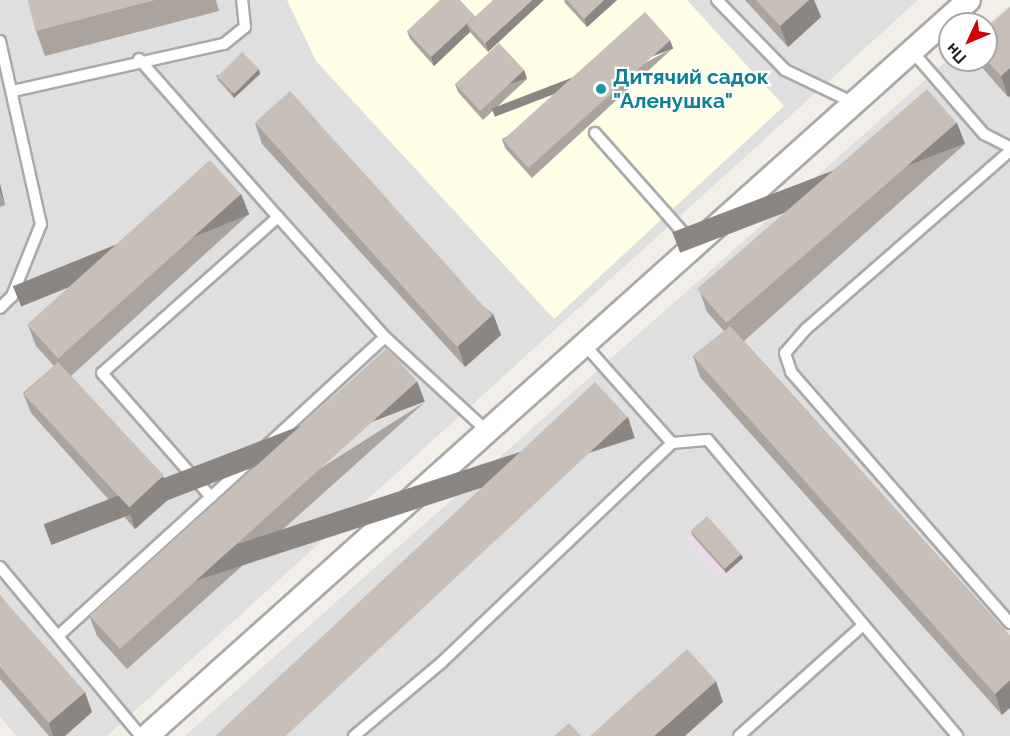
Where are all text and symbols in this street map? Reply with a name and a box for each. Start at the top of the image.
north arrow [938,12,998,72]
text: Пн [942,39,970,68]
place label: Дитячий садок "Аленушка" [613,64,769,114]
marker: Дитячий садок "Аленушка" [594,82,608,96]

